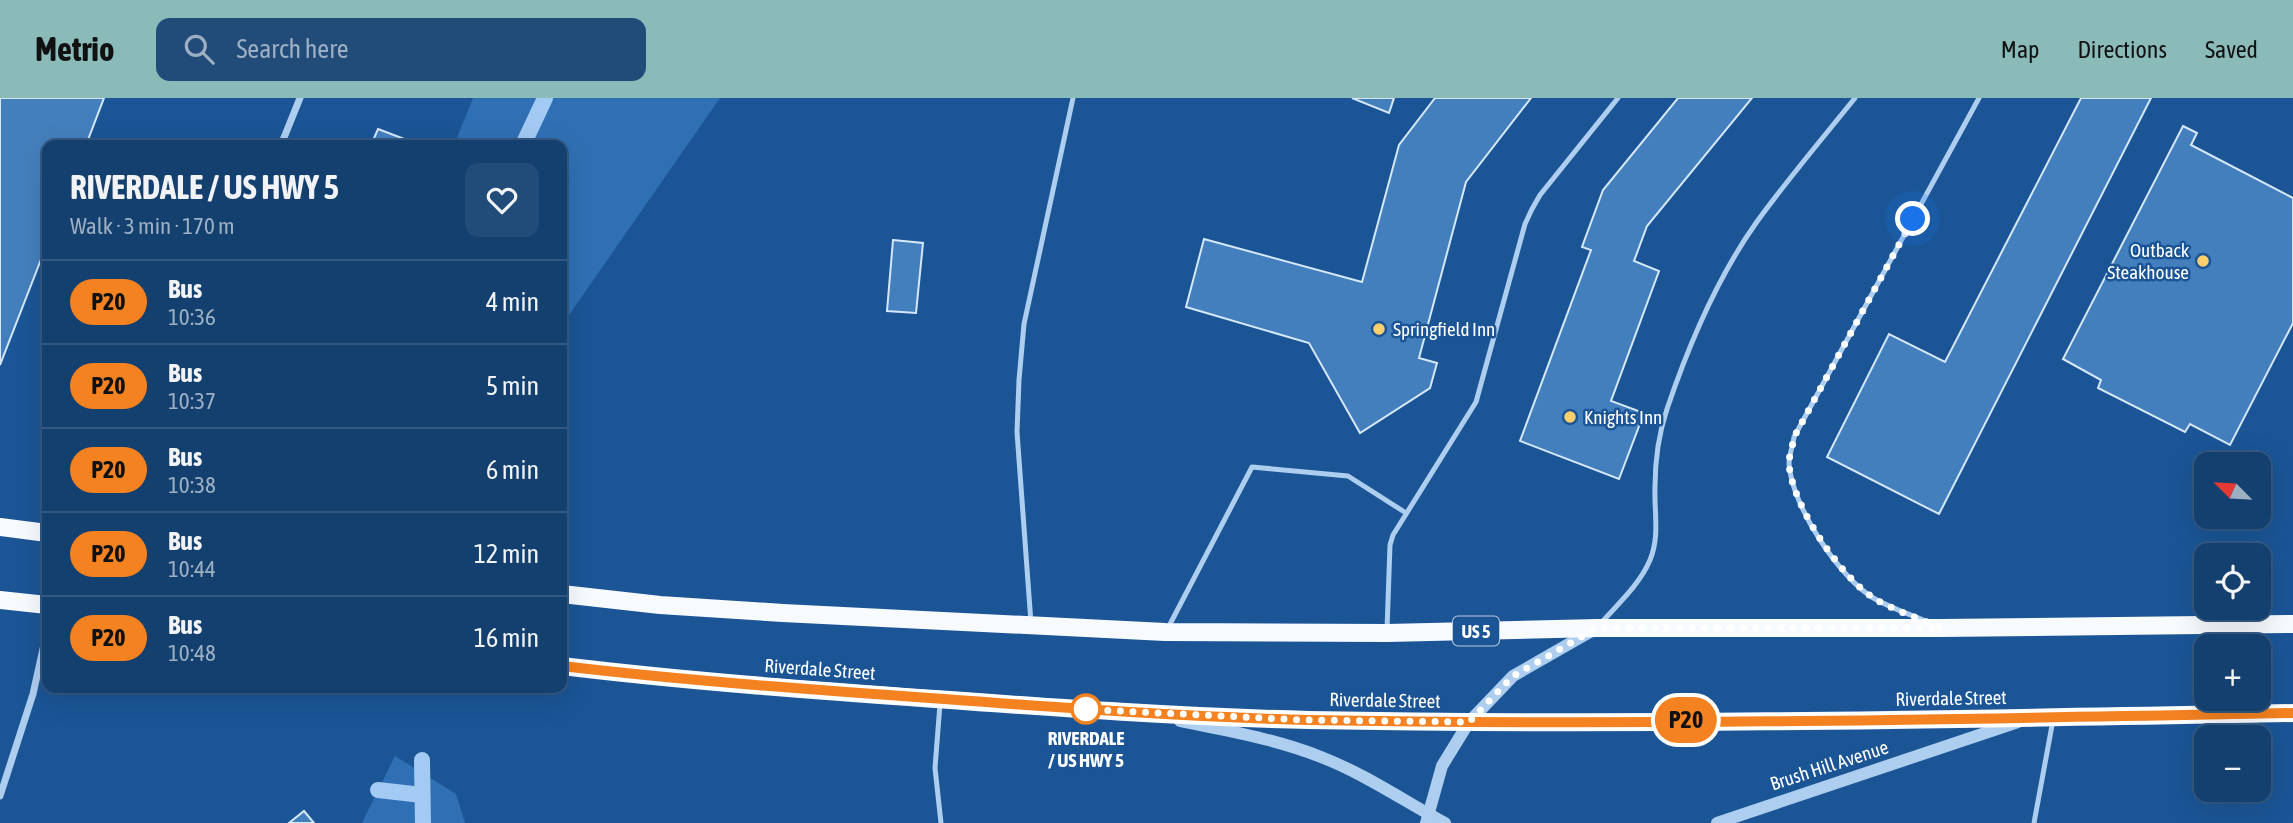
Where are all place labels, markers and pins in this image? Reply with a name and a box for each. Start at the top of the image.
place label: Outback Steakhouse [2107,239,2190,283]
marker: Outback Steakhouse [2195,253,2211,269]
place label: Springfield Inn [1393,318,1495,340]
marker: Springfield Inn [1371,321,1387,337]
place label: Knights Inn [1584,406,1662,428]
marker: Knights Inn [1562,409,1578,425]
marker: RIVERDALE / US HWY 5 [1071,694,1101,724]
place label: RIVERDALE / US HWY 5 [1048,727,1124,771]

